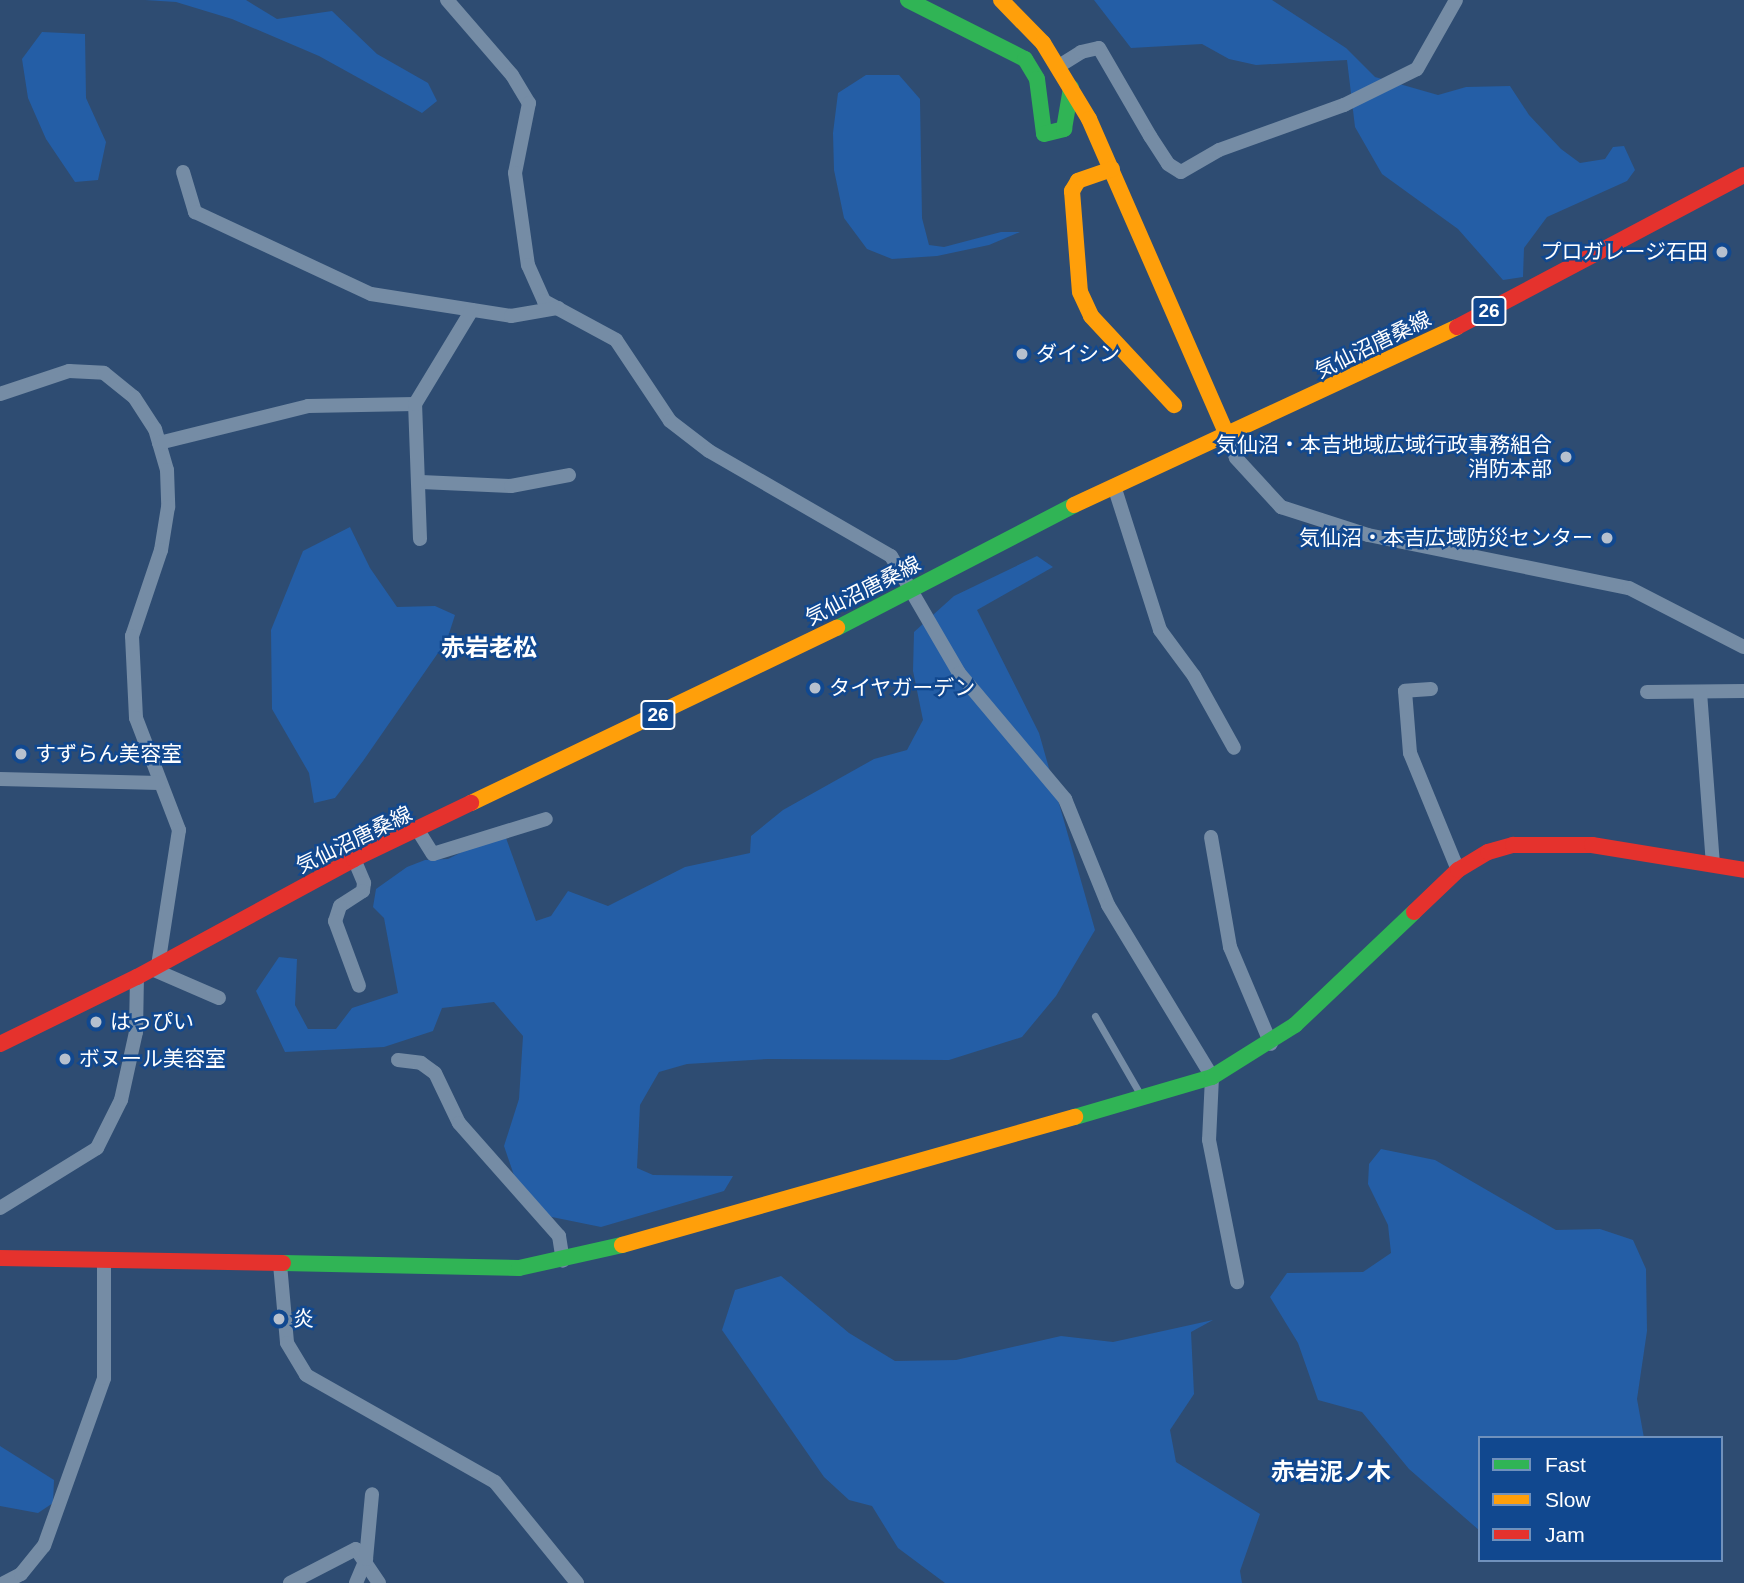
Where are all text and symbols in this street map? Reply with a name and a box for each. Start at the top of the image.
place label: プロガレージ石田 [1540,239,1708,265]
marker: プロガレージ石田 [1714,244,1730,260]
road number: 26 [1470,296,1508,326]
street label: 気仙沼唐桑線 [1311,306,1435,384]
place label: ダイシン [1036,341,1120,367]
marker: ダイシン [1014,346,1030,362]
place label: 気仙沼・本吉地域広域行政事務組合 消防本部 [1216,432,1552,482]
marker: 気仙沼・本吉地域広域行政事務組合 消防本部 [1558,449,1574,465]
place label: 気仙沼・本吉広域防災センター [1299,525,1593,551]
marker: 気仙沼・本吉広域防災センター [1599,530,1615,546]
street label: 気仙沼唐桑線 [801,551,925,631]
district label: 赤岩老松 [441,634,537,662]
place label: タイヤガーデン [829,675,976,701]
marker: タイヤガーデン [807,680,823,696]
road number: 26 [639,700,677,730]
place label: すずらん美容室 [35,741,182,767]
marker: すずらん美容室 [13,746,29,762]
street label: 気仙沼唐桑線 [292,801,416,879]
place label: はっぴい [110,1009,194,1035]
marker: はっぴい [88,1014,104,1030]
place label: ボヌール美容室 [79,1046,226,1072]
marker: ボヌール美容室 [57,1051,73,1067]
place label: 炎 [293,1306,314,1332]
marker: 炎 [271,1311,287,1327]
legend [1478,1436,1723,1562]
text: Fast [1545,1453,1586,1476]
district label: 赤岩泥ノ木 [1271,1458,1391,1486]
text: Slow [1545,1488,1591,1511]
text: Jam [1545,1523,1585,1546]

